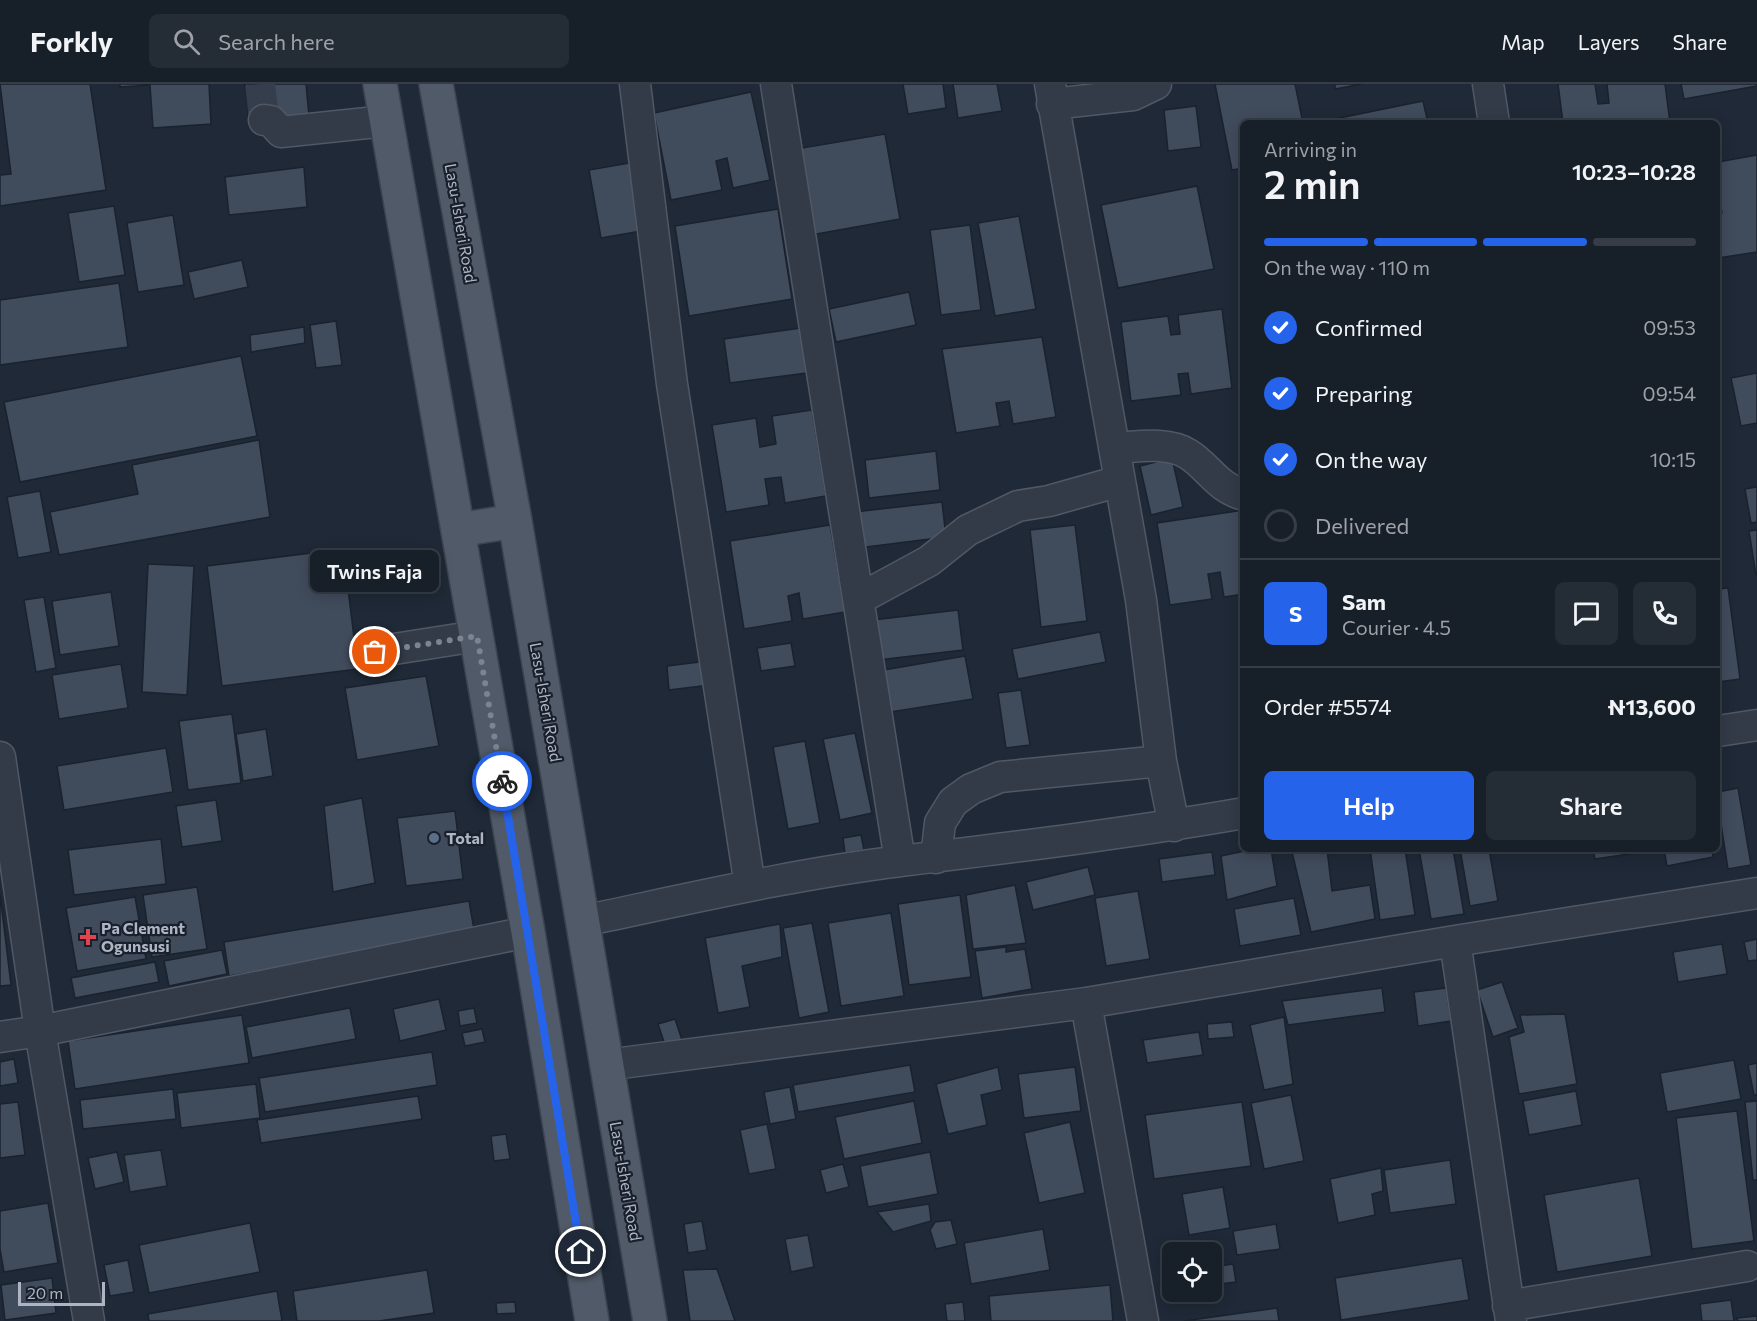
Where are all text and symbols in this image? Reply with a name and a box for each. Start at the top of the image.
search box [149,14,569,68]
text: Forkly [30,24,113,58]
icon: search [170,25,203,58]
text: Search here [218,28,335,55]
text: Map [1501,29,1545,54]
text: Layers [1578,29,1640,54]
text: Share [1673,29,1727,54]
text: Arriving in [1264,137,1357,161]
text: 10:23–10:28 [1572,158,1696,185]
text: 2 min [1264,159,1361,207]
street label: Lasu-Isheri Road [442,162,481,284]
text: On the way · 110 m [1264,255,1430,279]
icon: check [1264,311,1297,344]
text: Confirmed [1315,314,1422,341]
text: 09:53 [1643,315,1696,339]
icon: check [1264,377,1297,410]
text: Preparing [1315,380,1412,407]
text: 09:54 [1643,381,1696,405]
icon: check [1264,443,1297,476]
text: On the way [1315,446,1427,473]
text: 10:15 [1650,447,1696,471]
text: Delivered [1315,512,1409,539]
callout: Twins Faja [310,550,440,592]
text: Twins Faja [327,559,422,583]
button: chat [1555,582,1618,645]
button: phone [1633,582,1696,645]
text: Sam [1342,588,1386,615]
text: S [1289,600,1302,627]
text: Courier · 4.5 [1342,615,1451,639]
pin [349,626,400,677]
icon: bag [358,635,391,668]
street label: Lasu-Isheri Road [527,641,566,763]
text: Order #5574 [1264,693,1392,720]
text: ₦13,600 [1607,693,1696,720]
courier [472,751,532,811]
icon: bike [486,765,519,798]
button: Help [1264,771,1474,840]
button: Share [1486,771,1696,840]
place label: Total [446,828,484,847]
marker: Total [427,831,441,845]
place label: Pa Clement Ogunsusi [101,918,185,955]
marker: Pa Clement Ogunsusi [79,928,97,946]
street label: Lasu-Isheri Road [607,1120,646,1242]
pin [555,1226,606,1277]
icon: home [564,1235,597,1268]
map controls [1162,1242,1222,1302]
button: locate [1162,1242,1222,1302]
scale bar [18,1279,105,1306]
text: 20 m [27,1283,63,1302]

